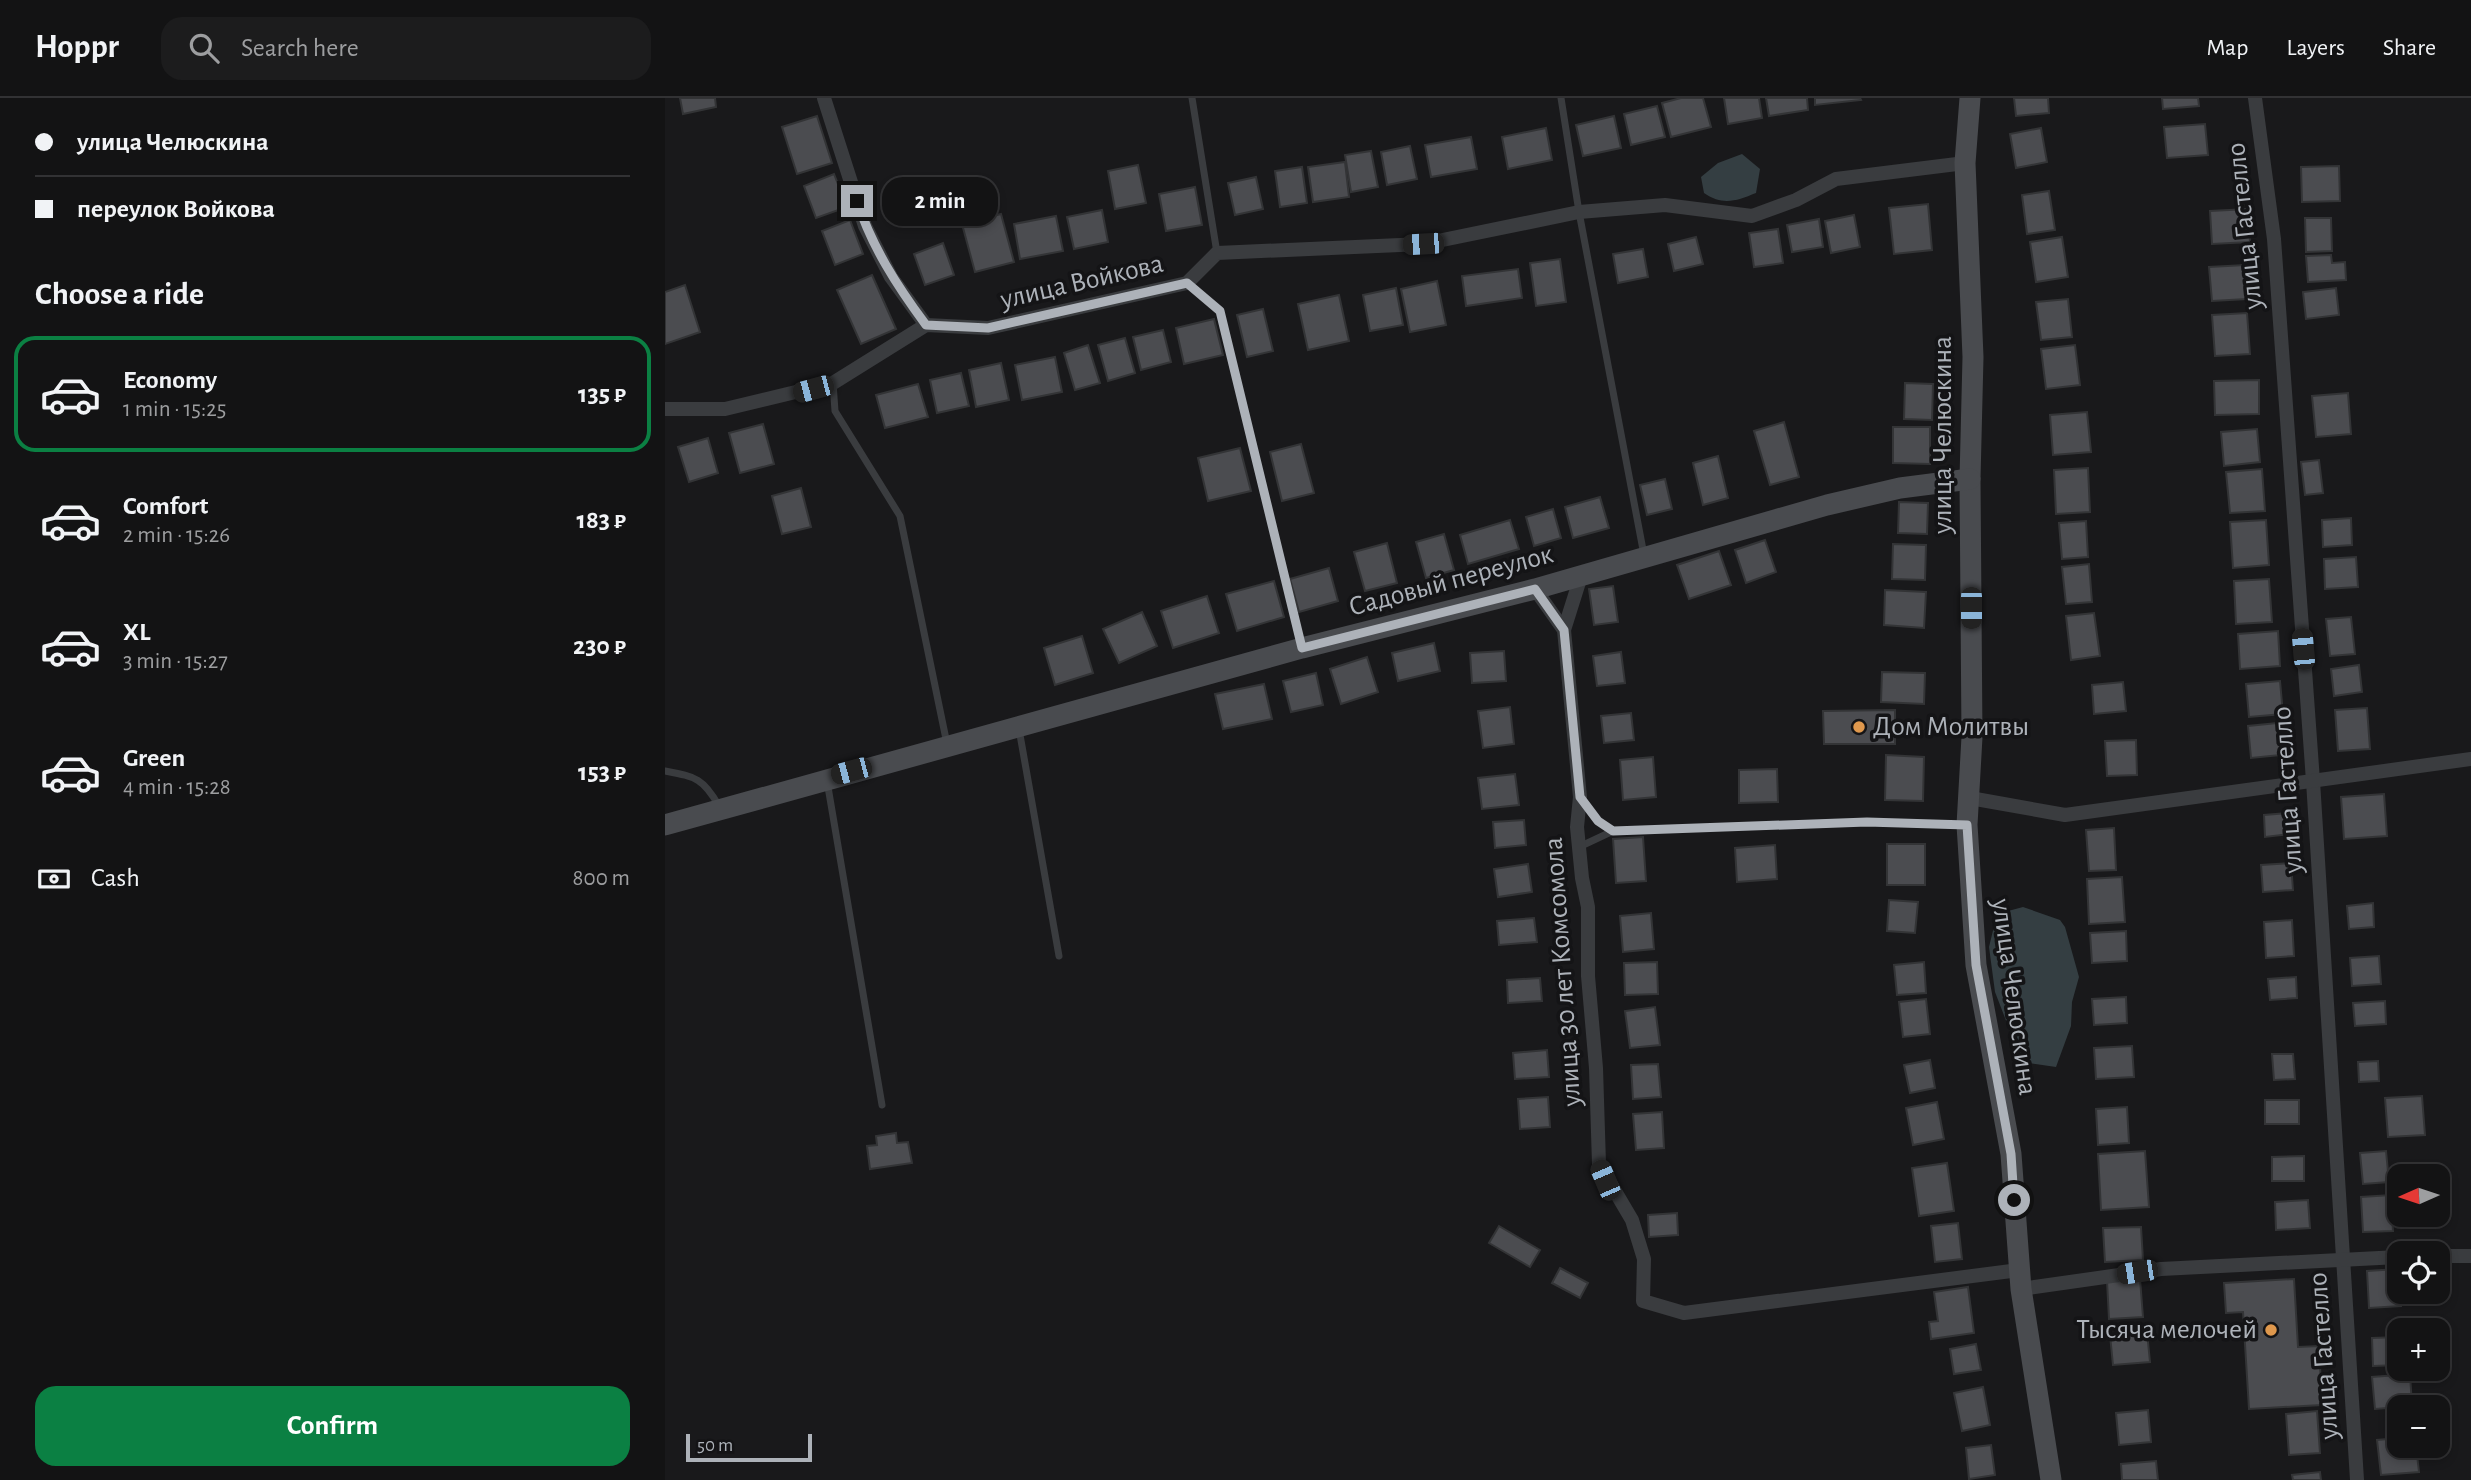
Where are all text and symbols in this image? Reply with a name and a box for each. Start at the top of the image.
search box [161,17,651,80]
icon: search [185,29,223,67]
text: Hoppr [35,31,119,64]
text: Search here [241,35,359,61]
text: Map [2206,36,2248,60]
text: Layers [2286,36,2345,60]
text: Share [2383,36,2436,60]
text: улица Челюскина [77,129,269,155]
street label: улица Гастелло [2222,141,2268,312]
callout: 2 min [881,176,997,226]
route end [841,185,873,217]
text: 2 min [914,190,966,213]
text: переулок Войкова [77,196,275,222]
car [1402,232,1445,256]
street label: улица Войкова [997,250,1166,315]
text: Choose a ride [35,278,204,310]
street label: улица Челюскина [1929,336,1957,535]
icon: car [39,363,102,426]
text: Economy [123,367,217,393]
car [790,373,837,405]
text: 135 ₽ [578,381,626,407]
text: 1 min · 15:25 [123,398,226,421]
icon: car [39,489,102,552]
text: Comfort [123,493,208,519]
text: 183 ₽ [577,507,626,533]
text: 2 min · 15:26 [123,524,230,547]
street label: Садовый переулок [1346,540,1556,622]
car [1961,587,1982,629]
icon: car [39,615,102,678]
text: XL [123,619,150,645]
car [2291,627,2316,671]
text: 230 ₽ [573,633,626,659]
text: 3 min · 15:27 [123,650,228,673]
street label: улица Гастелло [2268,706,2308,875]
place label: Дом Молитвы [1873,713,2029,741]
marker: Дом Молитвы [1851,719,1867,735]
icon: car [39,741,102,804]
text: Green [123,745,185,771]
car [828,755,875,787]
text: 153 ₽ [578,759,626,785]
text: 4 min · 15:28 [123,776,231,799]
street label: улица 30 лет Комсомола [1540,836,1586,1109]
icon: cash [35,860,73,898]
text: Cash [91,865,140,891]
text: 800 m [573,867,630,890]
street label: улица Челюскина [1986,896,2042,1097]
car [1588,1157,1623,1203]
north arrow [2387,1164,2450,1227]
map controls [2387,1164,2450,1458]
route start [1998,1184,2030,1216]
button: locate [2387,1241,2450,1304]
car [2115,1258,2160,1286]
street label: улица Гастелло [2304,1272,2344,1441]
place label: Тысяча мелочей [2077,1316,2257,1344]
button: + [2387,1318,2450,1381]
marker: Тысяча мелочей [2263,1322,2279,1338]
button: Confirm [35,1386,630,1466]
button: − [2387,1395,2450,1458]
scale bar [686,1431,812,1463]
text: 50 m [697,1436,733,1455]

